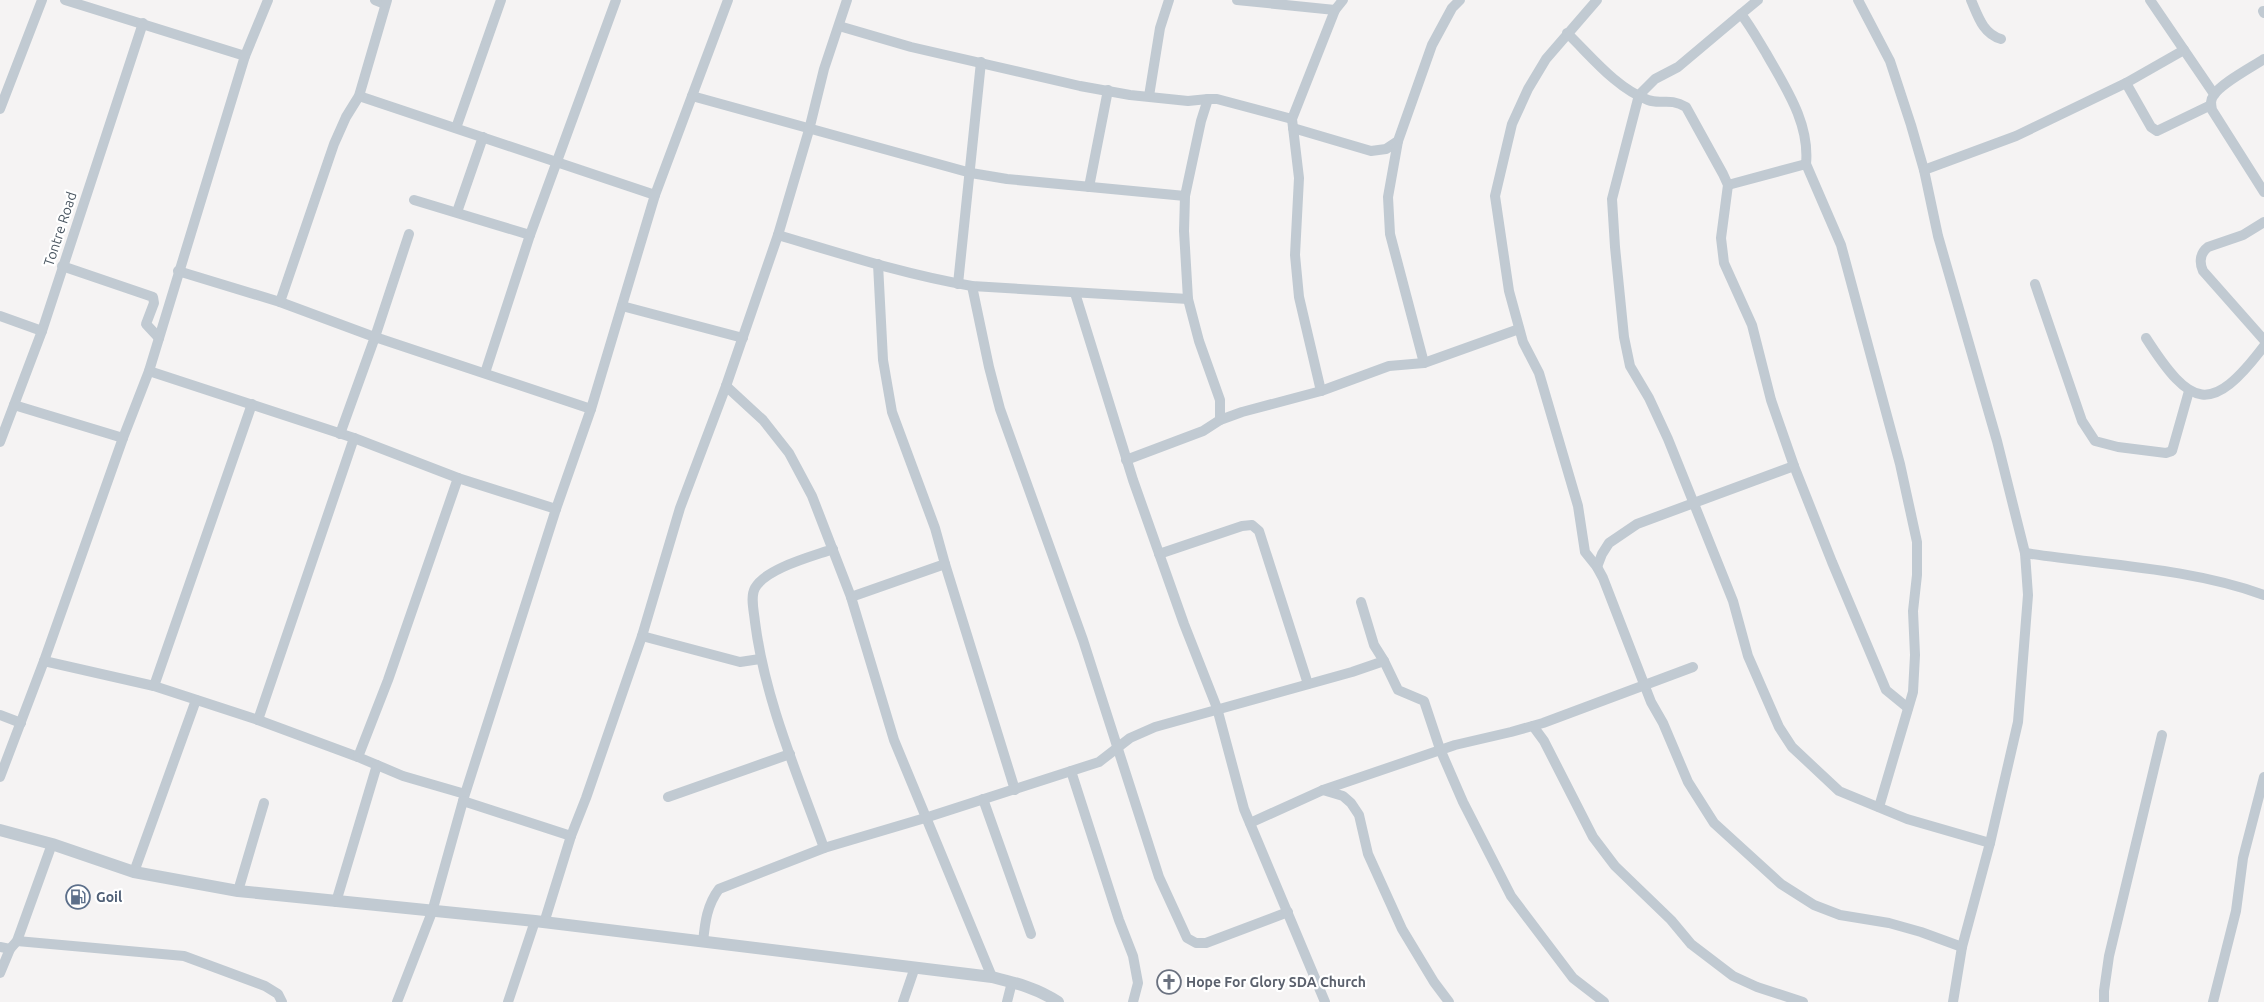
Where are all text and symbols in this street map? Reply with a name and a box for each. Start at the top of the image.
street label: Tontre Road [40,190,80,268]
fuel station icon: Goil [65,884,91,910]
place label: Goil [96,889,122,905]
church icon: Hope For Glory SDA Church [1156,969,1182,995]
place label: Hope For Glory SDA Church [1186,974,1366,990]

